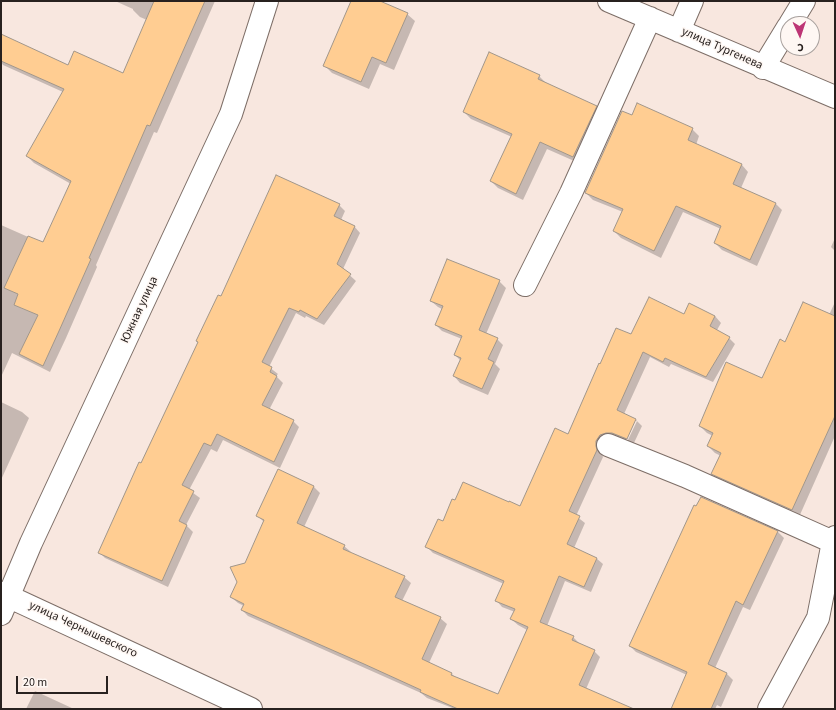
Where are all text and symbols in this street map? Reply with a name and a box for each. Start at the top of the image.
north arrow [780,16,820,56]
street label: улица Тургенева [679,25,765,73]
text: С [797,40,804,55]
street label: Южная улица [118,274,162,346]
street label: улица Чернышевского [26,599,140,661]
scale bar [18,668,110,694]
text: 20 m [23,674,47,691]

